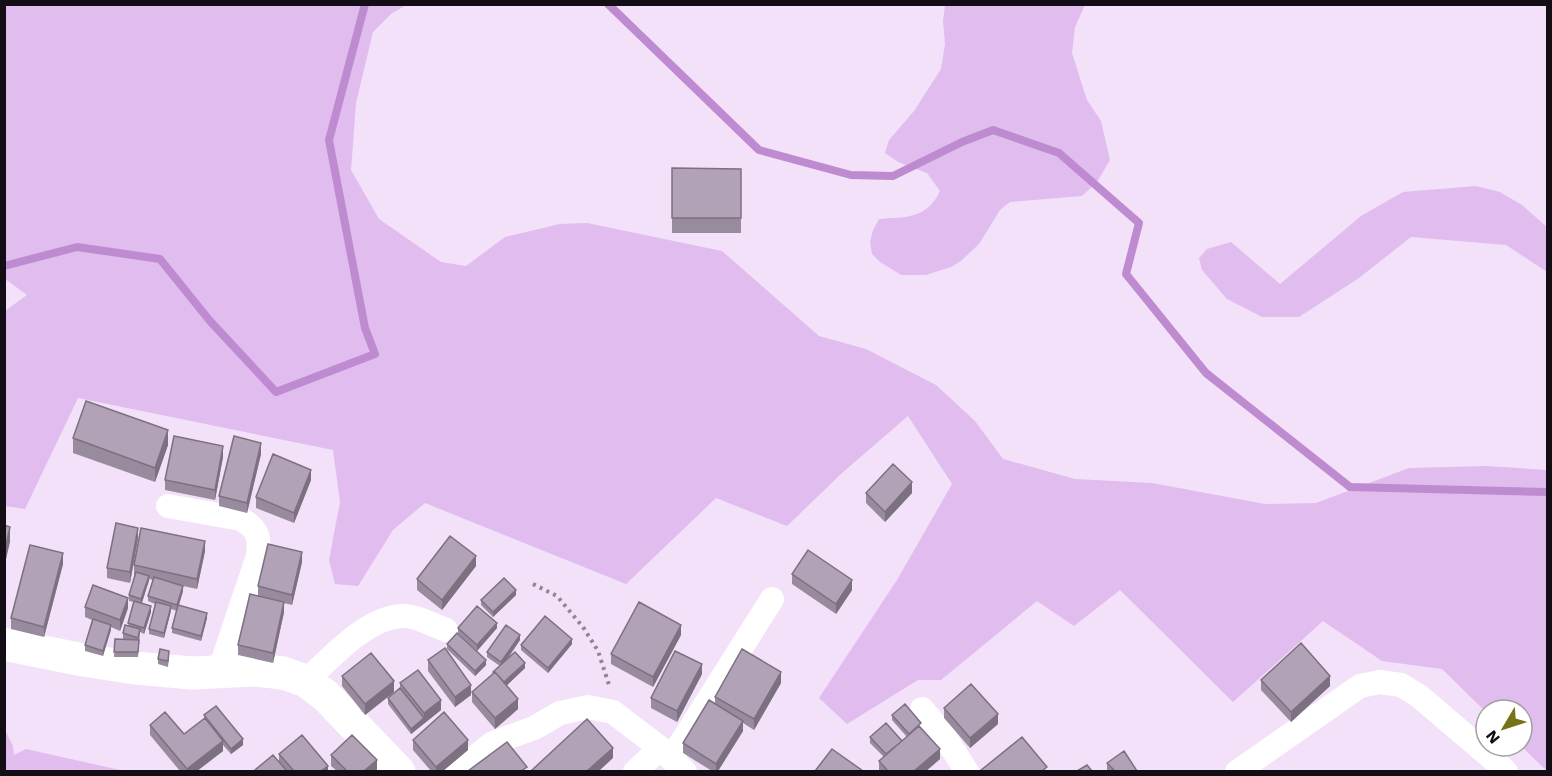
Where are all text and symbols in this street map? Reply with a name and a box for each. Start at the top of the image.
north arrow [1474,698,1534,758]
text: N [1482,727,1504,748]

